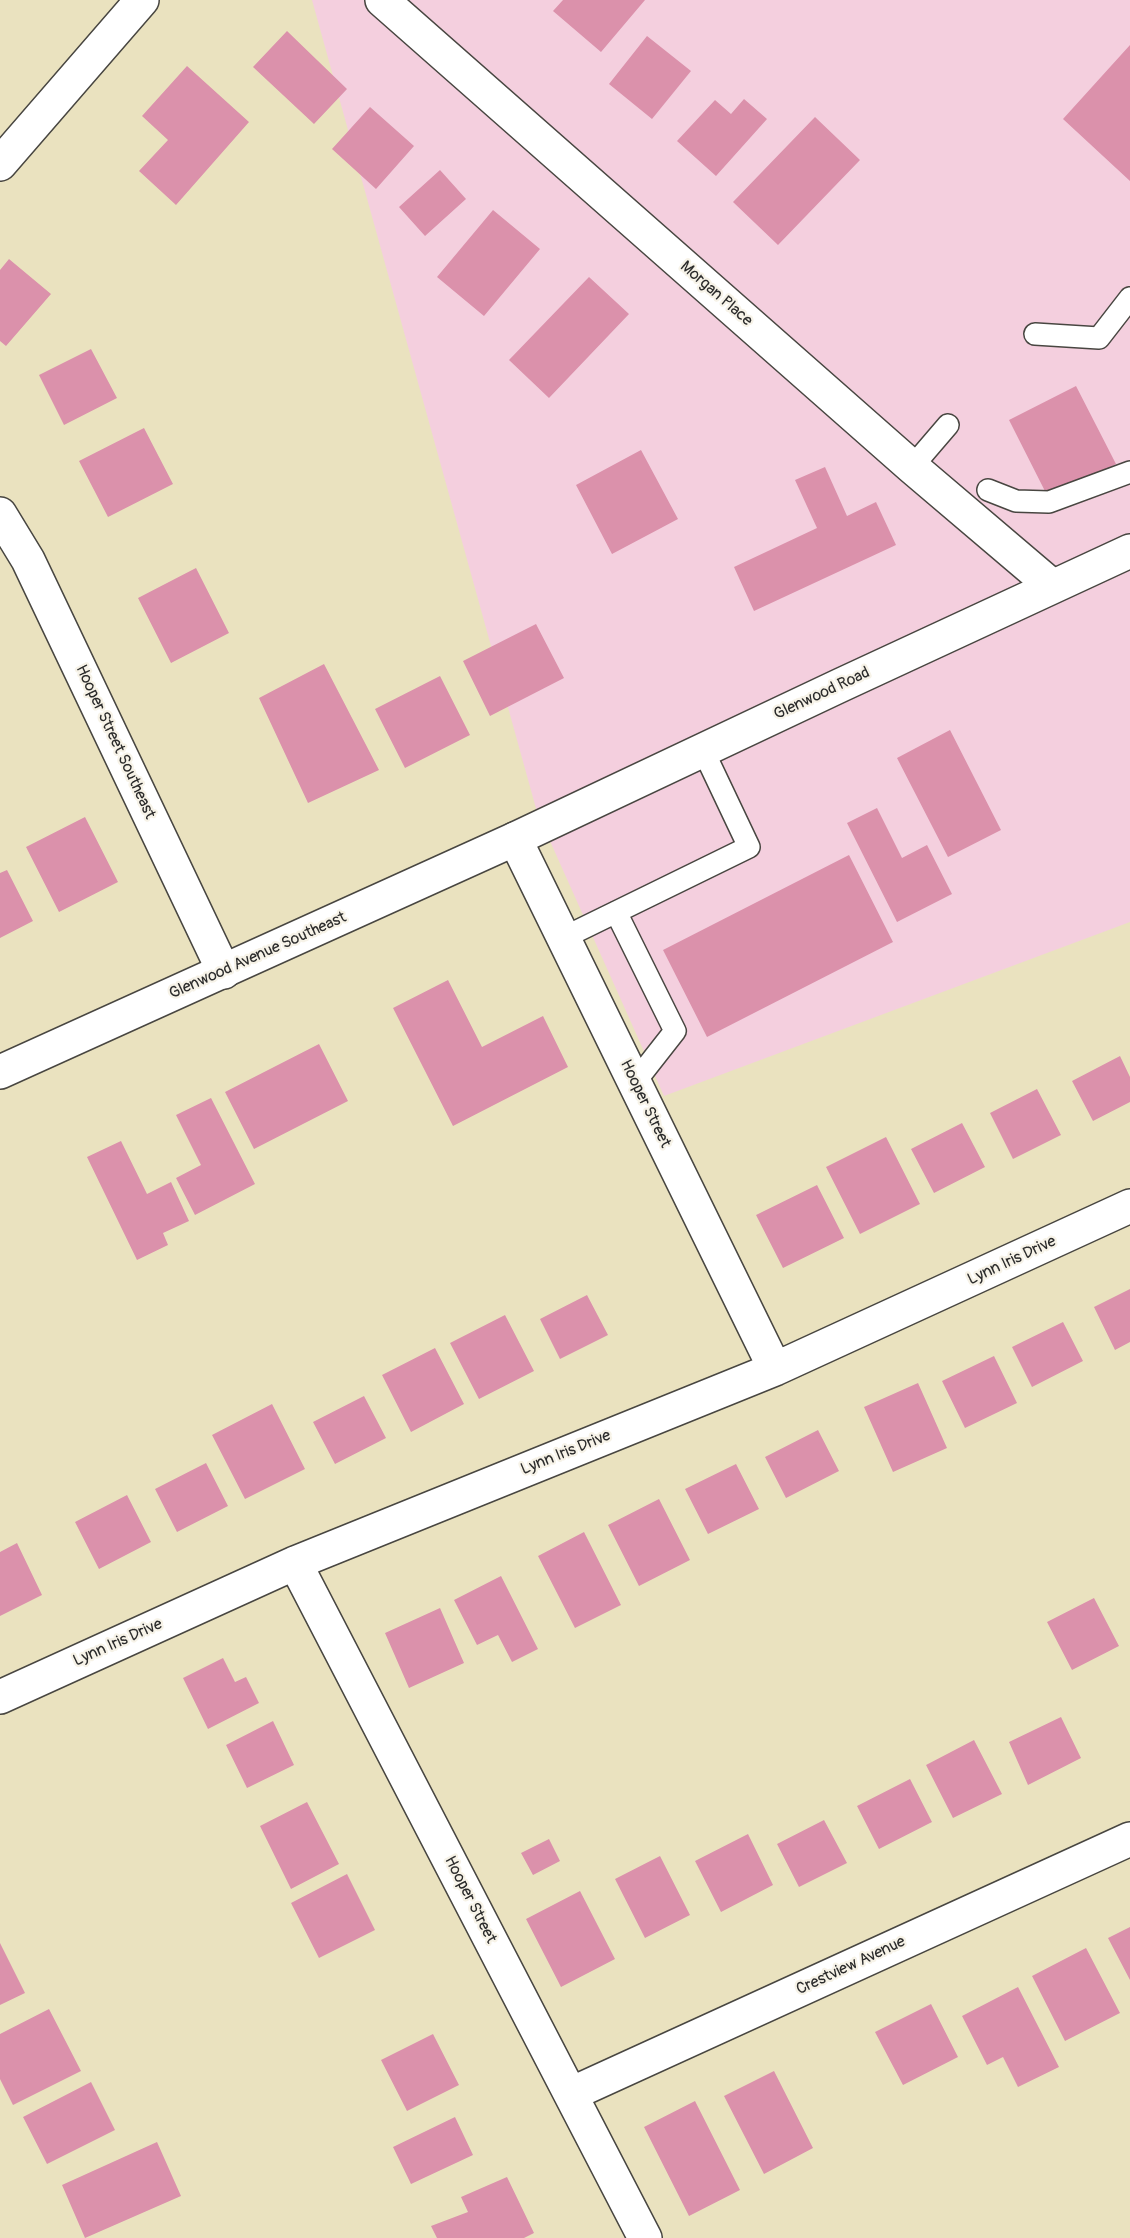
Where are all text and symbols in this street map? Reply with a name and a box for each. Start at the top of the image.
street label: Morgan Place [676,257,756,331]
street label: Hooper Street Southeast [71,662,159,822]
street label: Glenwood Road [771,663,873,725]
street label: Glenwood Avenue Southeast [167,908,349,1004]
street label: Hooper Street [615,1057,675,1151]
street label: Lynn Iris Drive [965,1232,1059,1290]
street label: Lynn Iris Drive [518,1426,614,1480]
street label: Lynn Iris Drive [71,1615,165,1671]
street label: Hooper Street [440,1853,500,1947]
street label: Crestview Avenue [793,1932,909,2000]

